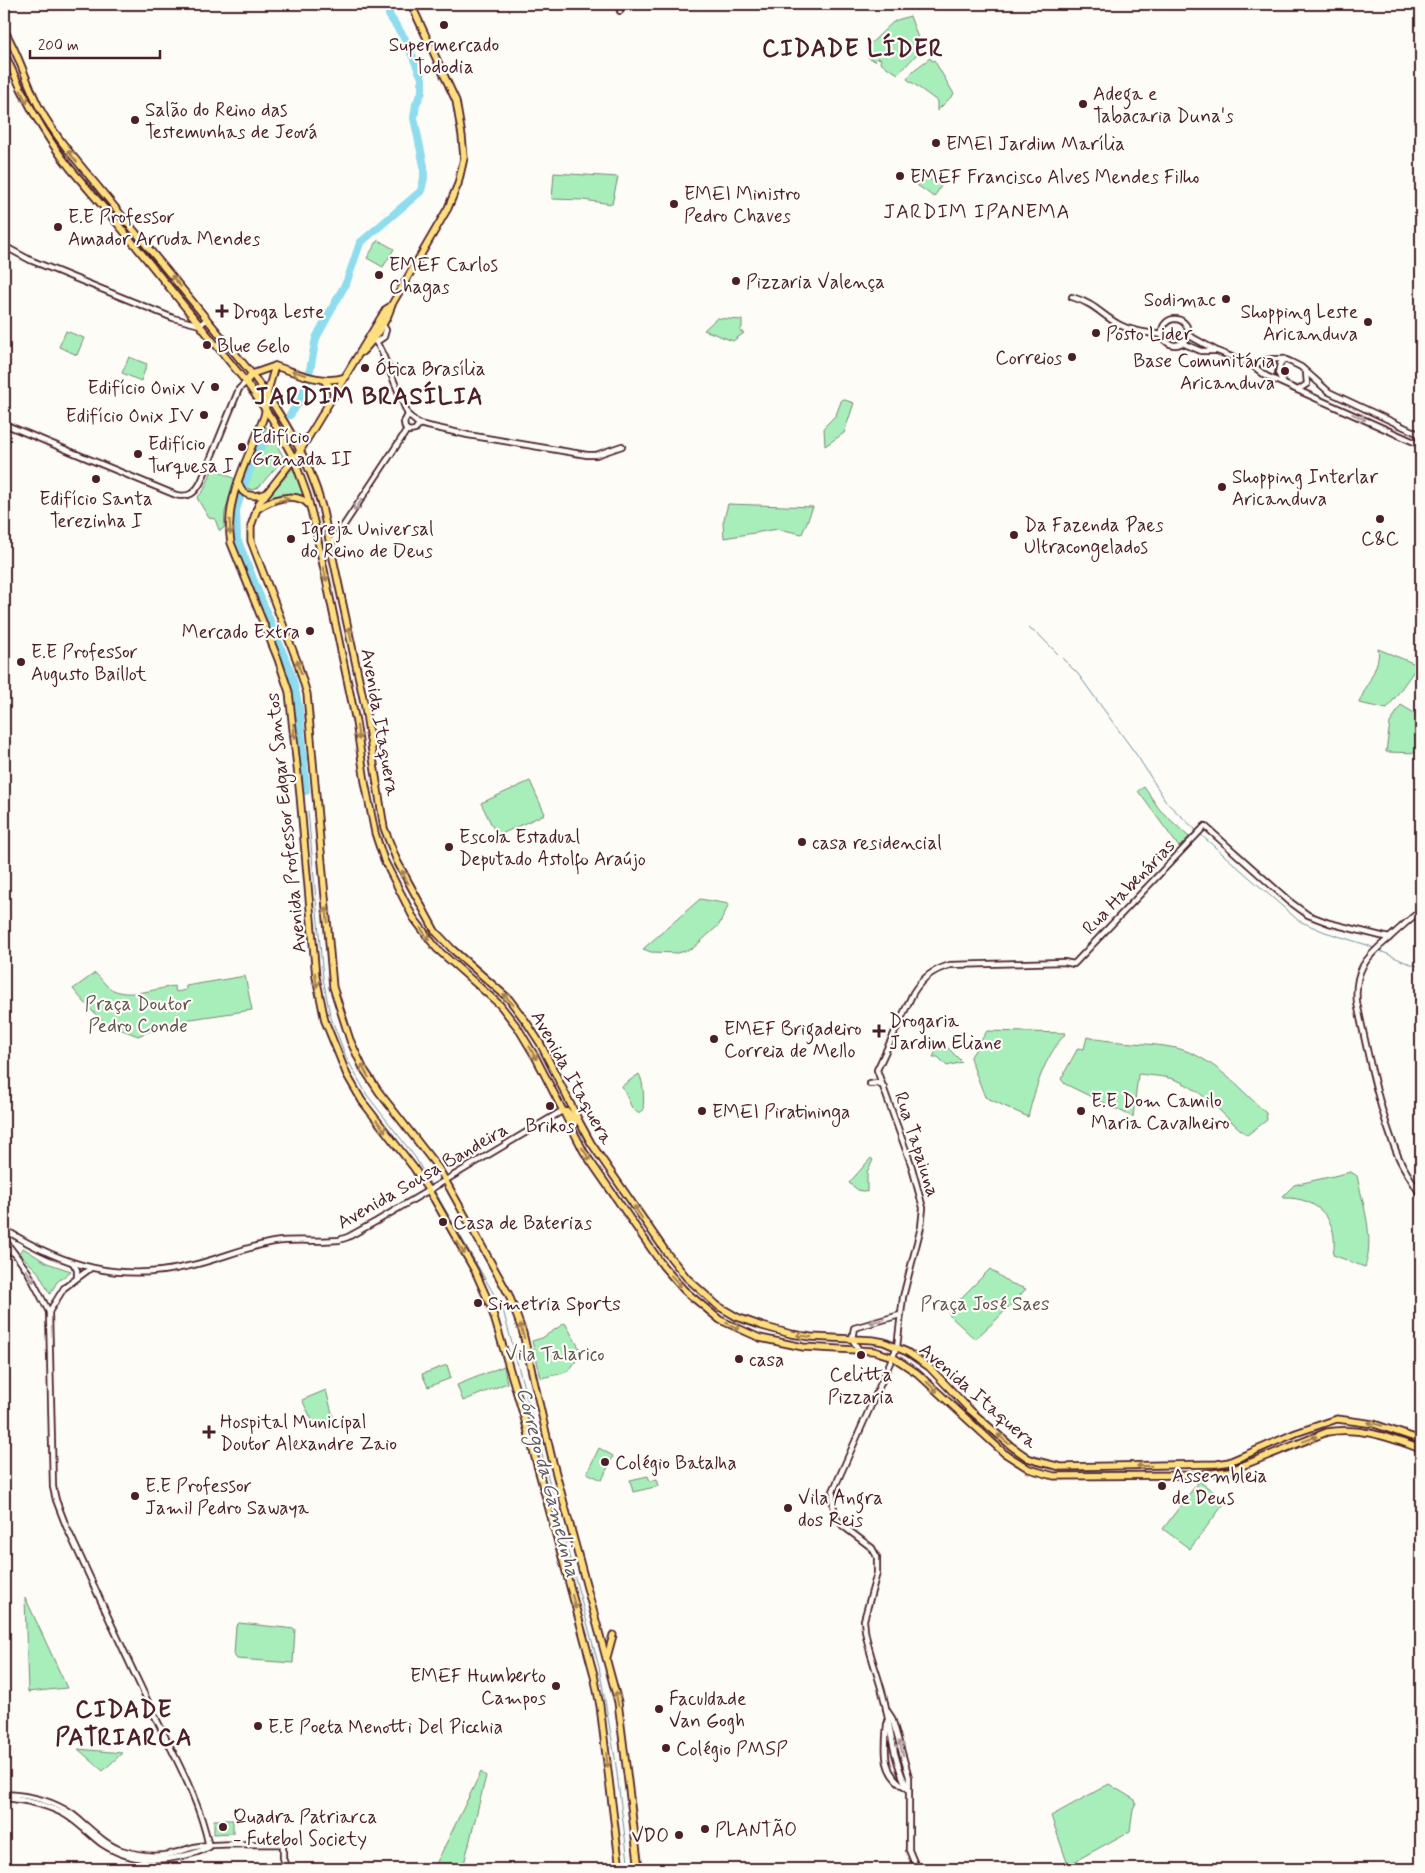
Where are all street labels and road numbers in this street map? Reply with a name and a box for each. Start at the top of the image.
street label: Avenida Itaquera [354,647,405,798]
street label: Avenida Professor Edgar Santos [260,691,315,954]
street label: Rua Habenárias [1077,834,1181,940]
street label: Avenida Itaquera [525,1006,619,1150]
street label: Rua Tapaiuna [888,1089,945,1200]
street label: Avenida Sousa Bandeira [333,1117,513,1235]
street label: Avenida Itaquera [914,1338,1043,1455]

